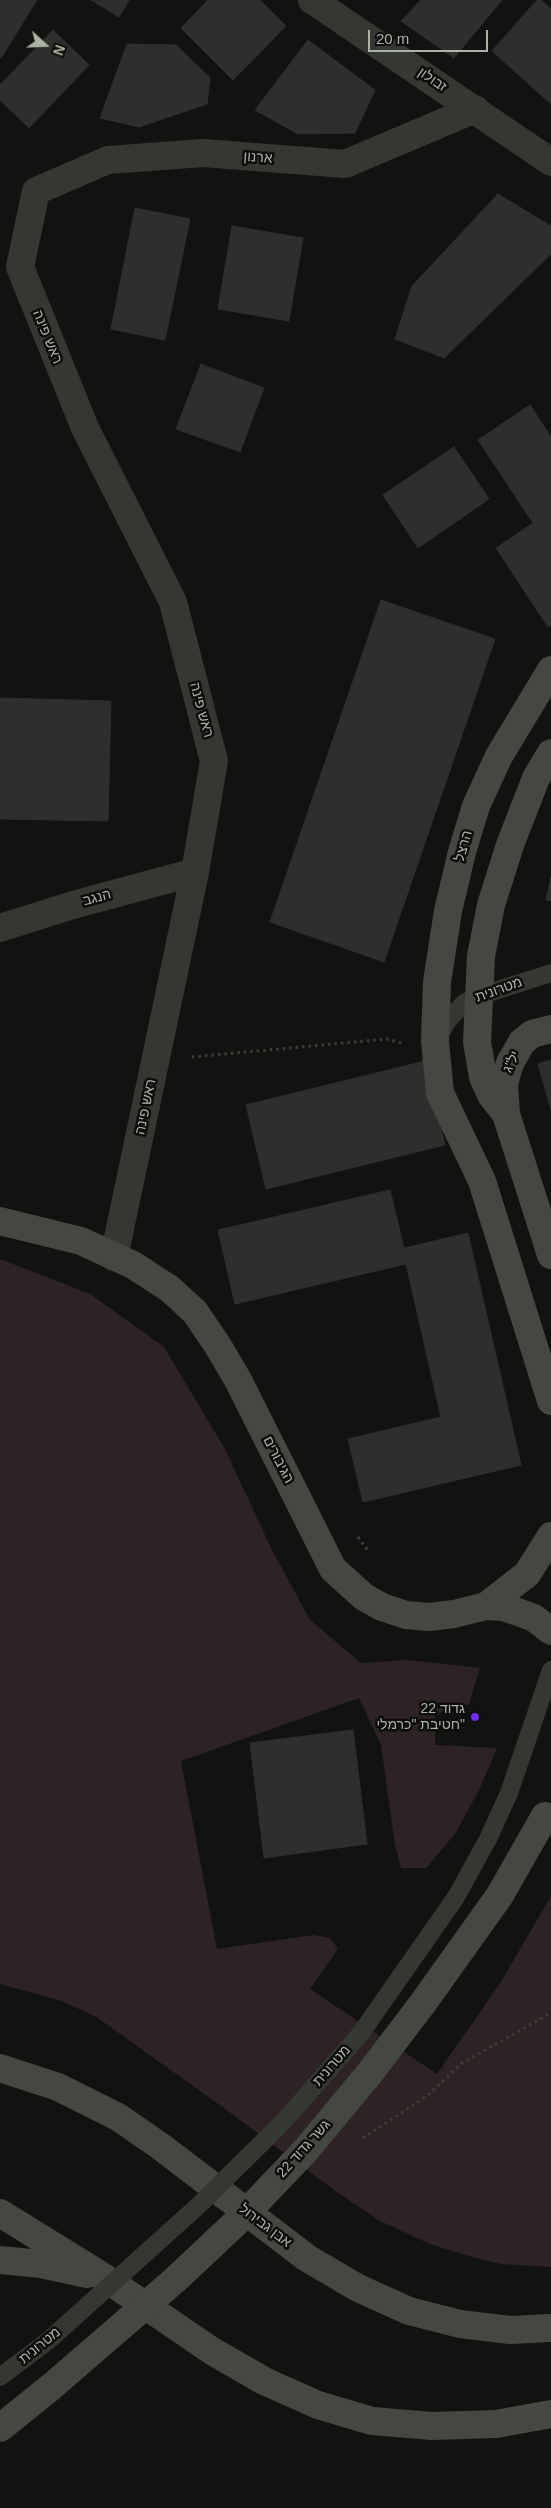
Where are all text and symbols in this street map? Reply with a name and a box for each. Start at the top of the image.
north arrow [20,20,70,70]
scale bar [371,20,491,52]
text: 20 m [376,30,409,47]
text: N [50,43,68,58]
street label: זבולון [414,64,450,96]
street label: ארנון [243,149,273,167]
street label: ראש פינה [29,308,65,366]
street label: ראש פינה [186,680,216,740]
street label: הרצל [452,829,476,863]
street label: הנגב [81,886,113,910]
street label: מטרונית [473,974,525,1006]
street label: יל"ג [500,1049,524,1075]
street label: ראש פינה [132,1078,160,1136]
street label: הגיבורים [259,1434,297,1486]
place label: גדוד 22 חטיבת "כרמלי" [376,1701,465,1734]
marker: גדוד 22 חטיבת "כרמלי" [469,1711,481,1723]
street label: מטרונית [310,2042,354,2090]
street label: גשר גדוד 22 [274,2117,334,2181]
street label: אבן גבירול [236,2201,294,2251]
street label: מטרונית [16,2324,64,2368]

